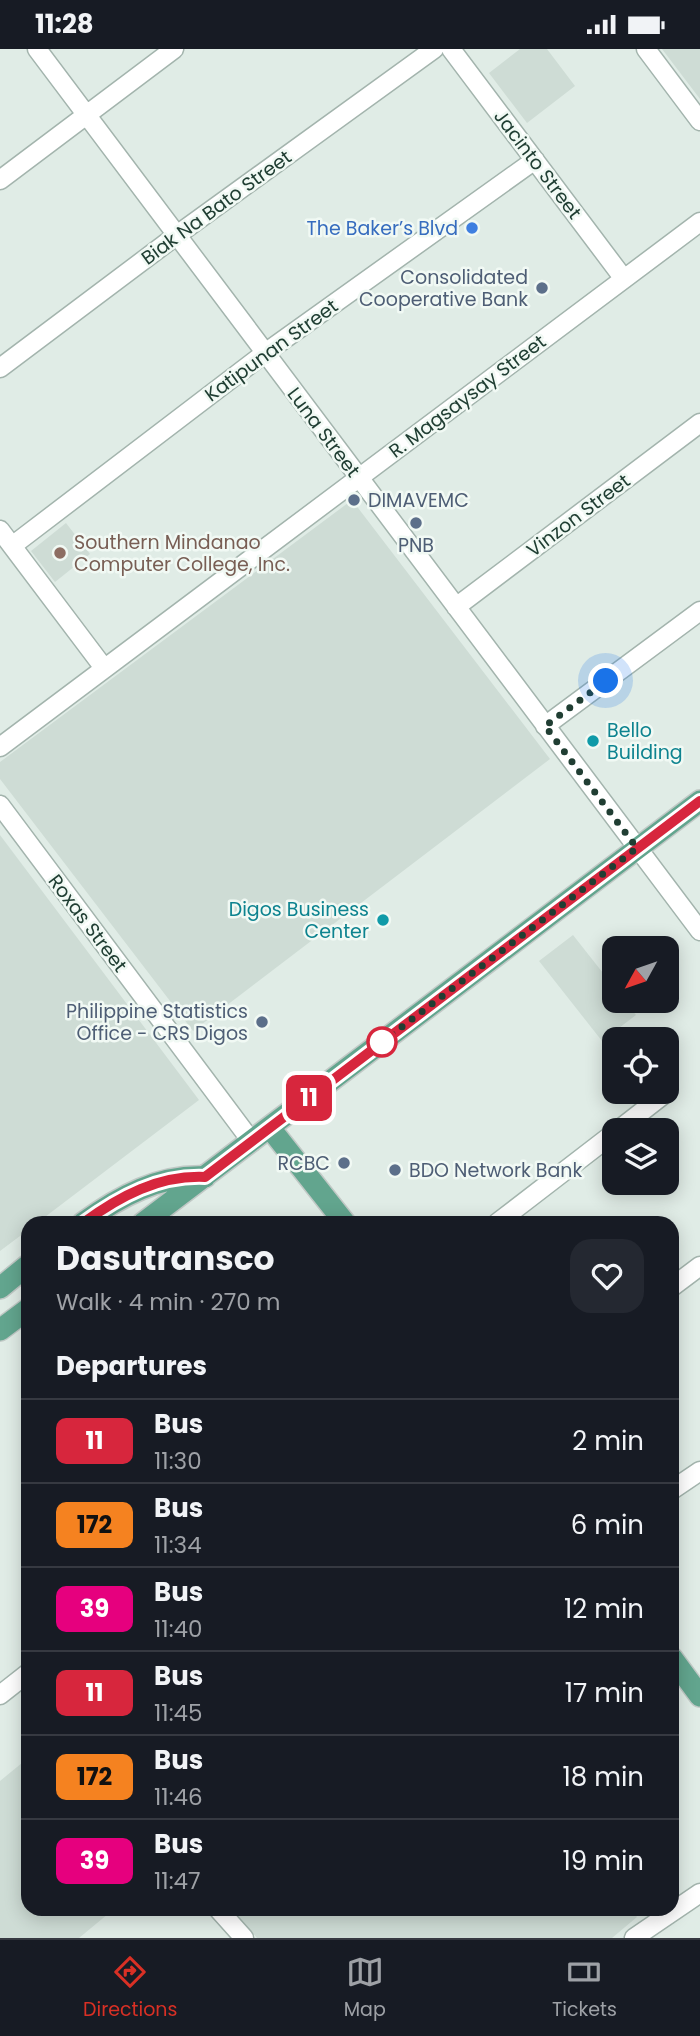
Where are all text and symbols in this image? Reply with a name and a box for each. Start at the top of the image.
text: 11:28 [35,6,94,42]
street label: Jacinto Street [487,104,588,225]
street label: Biak Na Bato Street [136,144,297,271]
place label: The Baker’s Blvd [307,215,458,242]
marker: The Baker’s Blvd [464,220,480,236]
place label: Consolidated Cooperative Bank [359,264,528,313]
marker: Consolidated Cooperative Bank [534,280,550,296]
street label: Katipunan Street [199,293,343,408]
street label: R. Magsaysay Street [383,328,551,464]
street label: Luna Street [281,382,366,483]
street label: Vinzon Street [521,467,636,563]
place label: DIMAVEMC [368,487,469,514]
marker: DIMAVEMC [346,492,362,508]
marker: PNB [408,515,424,531]
place label: Southern Mindanao Computer College, Inc. [74,529,290,578]
place label: PNB [398,532,434,559]
marker: Southern Mindanao Computer College, Inc. [52,545,68,561]
your location [588,663,623,698]
place label: Bello Building [607,717,683,766]
marker: Bello Building [585,733,601,749]
street label: Roxas Street [42,869,133,978]
place label: Digos Business Center [229,896,369,945]
marker: Digos Business Center [375,912,391,928]
north arrow [602,936,679,1013]
map controls [602,936,679,1195]
place label: Philippine Statistics Office - CRS Digos [66,998,248,1047]
marker: Philippine Statistics Office - CRS Digos [254,1014,270,1030]
unlabelled marker [367,1027,397,1057]
button: locate [602,1027,679,1104]
line badge: 11 [278,1075,340,1121]
text: 11 [300,1081,318,1114]
button: layers [602,1118,679,1195]
place label: RCBC [277,1150,330,1177]
marker: RCBC [336,1155,352,1171]
place label: BDO Network Bank [409,1157,582,1184]
marker: BDO Network Bank [387,1162,403,1178]
text: Dasutransco [56,1235,275,1282]
button: heart [570,1239,644,1313]
text: Walk · 4 min · 270 m [56,1286,281,1318]
text: Departures [56,1348,207,1384]
text: Bus [154,1406,203,1442]
text: 2 min [572,1423,644,1459]
text: 11 [85,1424,104,1457]
text: 11:30 [154,1445,202,1477]
text: Bus [154,1490,203,1526]
text: 6 min [571,1507,644,1543]
text: 172 [77,1508,112,1541]
text: 11:34 [154,1529,202,1561]
text: Bus [154,1574,203,1610]
text: 12 min [564,1591,644,1627]
text: 39 [80,1592,109,1625]
text: 11:40 [154,1613,203,1645]
text: Bus [154,1658,203,1694]
text: 17 min [565,1675,644,1711]
text: 11 [85,1676,104,1709]
text: 11:45 [154,1697,203,1729]
text: Bus [154,1742,203,1778]
text: 18 min [563,1759,644,1795]
text: 172 [77,1760,112,1793]
text: 11:46 [154,1781,203,1813]
text: Bus [154,1826,203,1862]
text: 19 min [563,1843,644,1879]
text: 39 [80,1844,109,1877]
text: 11:47 [154,1865,201,1897]
tab: Directions [83,1953,177,2024]
tab: Map [344,1953,386,2024]
tab: Tickets [552,1953,617,2024]

